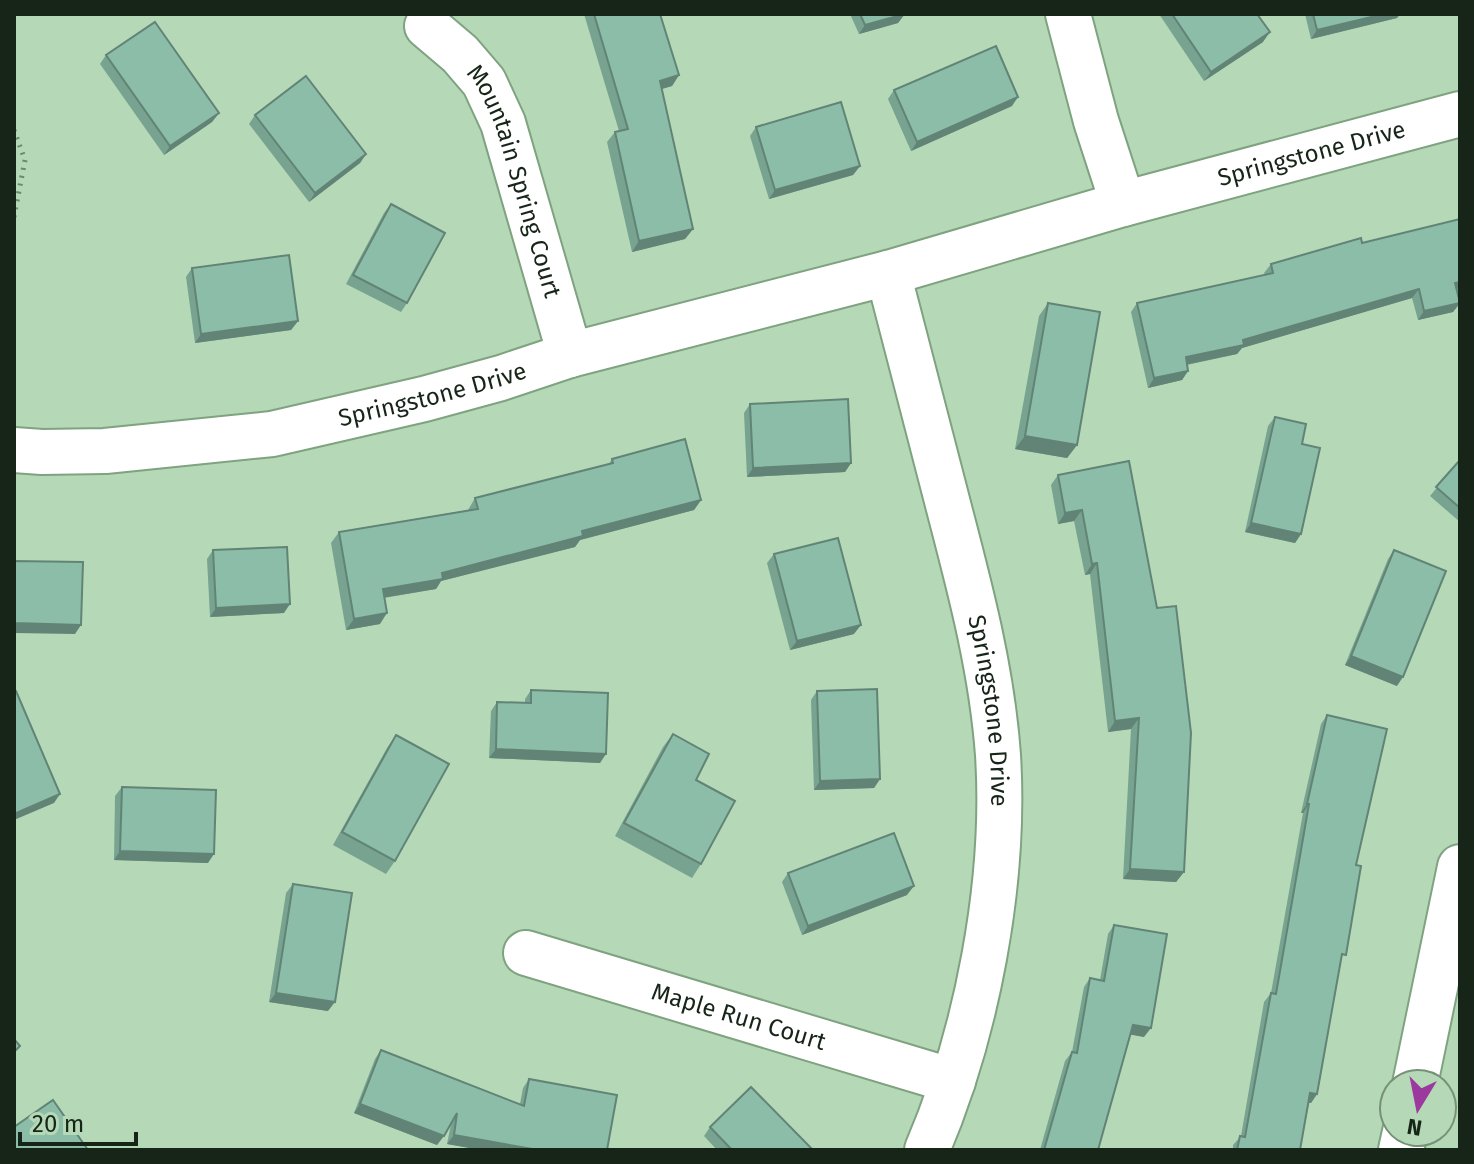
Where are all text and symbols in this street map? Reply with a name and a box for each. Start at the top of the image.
street label: Mountain Spring Court [461,59,567,301]
street label: Springstone Drive [1215,115,1409,192]
street label: Springstone Drive [336,357,530,432]
street label: Springstone Drive [962,612,1013,807]
street label: Maple Run Court [648,977,829,1056]
north arrow [1378,1068,1458,1148]
scale bar [20,1096,136,1146]
text: 20 m [32,1110,84,1138]
text: N [1405,1113,1424,1142]

